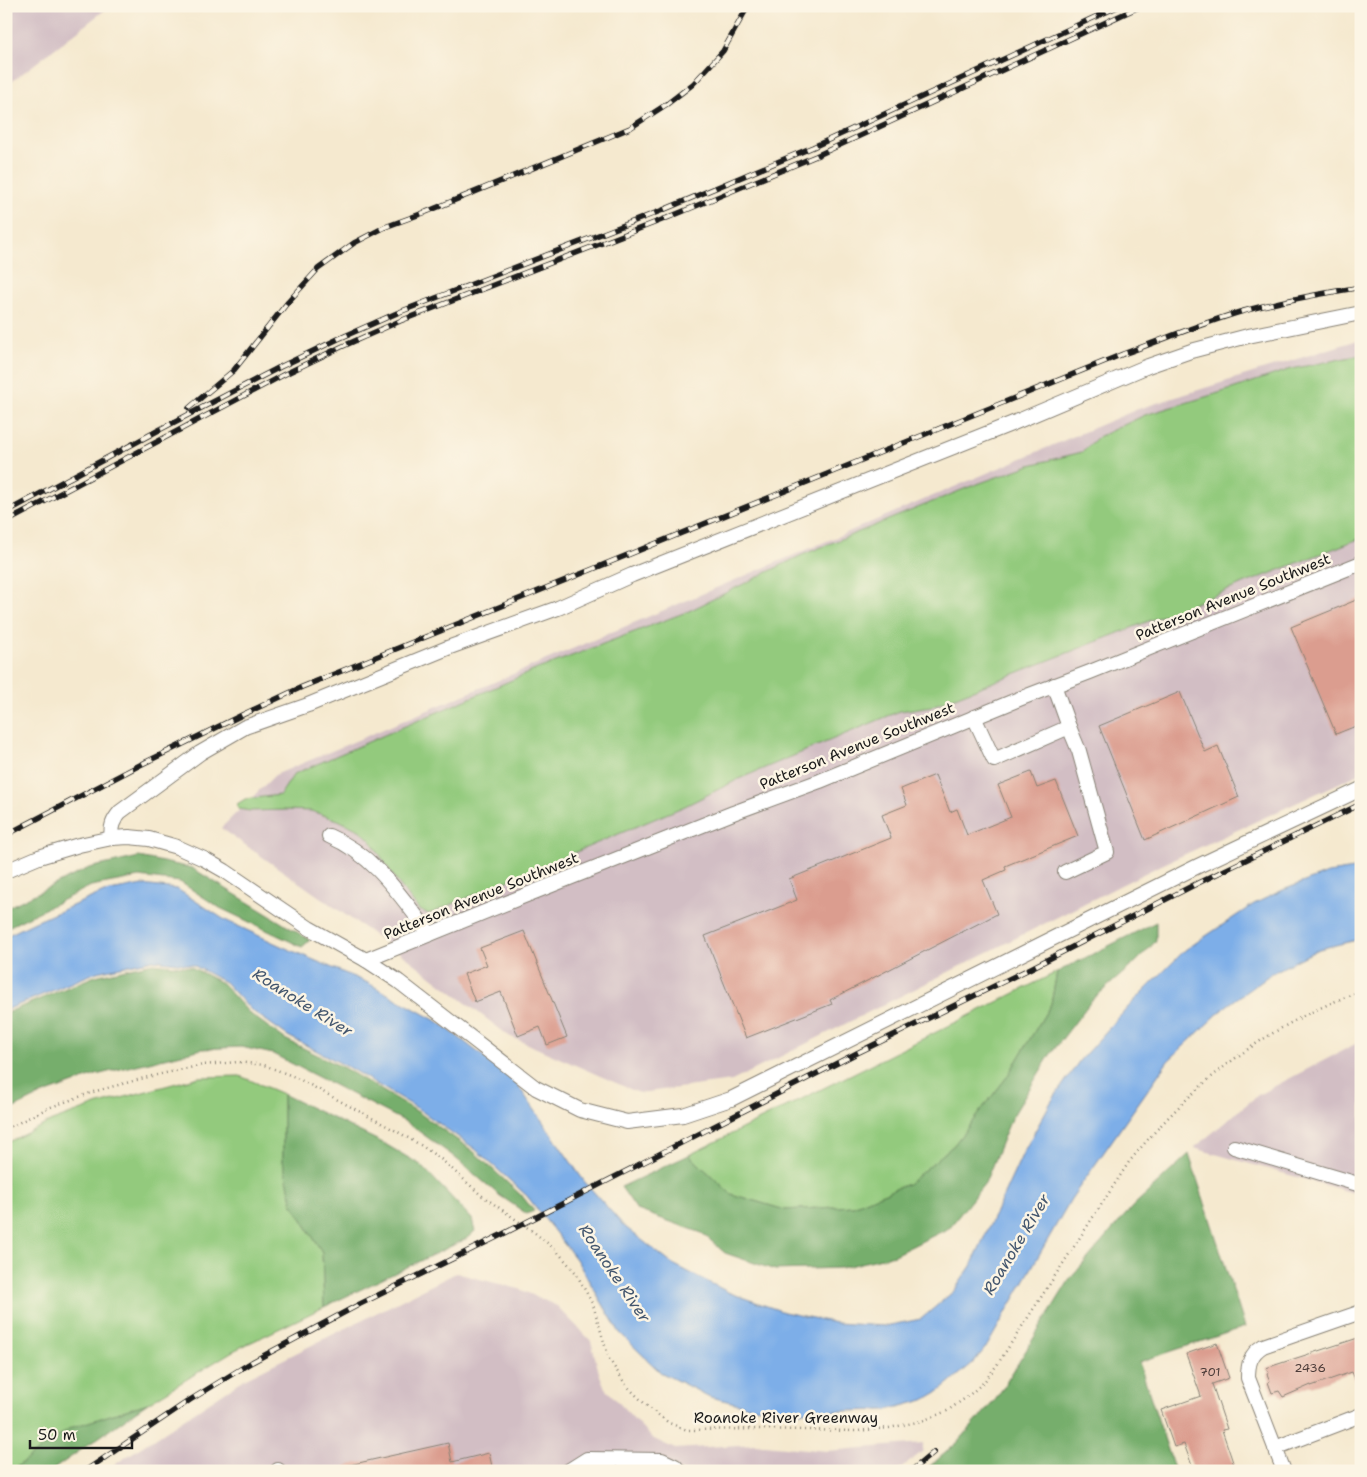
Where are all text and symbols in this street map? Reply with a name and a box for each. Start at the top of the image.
street label: Patterson Avenue Southwest [1133,549,1333,645]
street label: Patterson Avenue Southwest [757,698,957,794]
street label: Patterson Avenue Southwest [381,848,581,944]
water label: Roanoke River [249,963,357,1042]
water label: Roanoke River [978,1190,1055,1299]
water label: Roanoke River [574,1220,655,1327]
house number: 2436 [1294,1360,1326,1376]
house number: 701 [1199,1364,1221,1380]
street label: Roanoke River Greenway [694,1408,878,1428]
scale bar [30,1417,132,1449]
text: 50 m [38,1425,76,1445]

